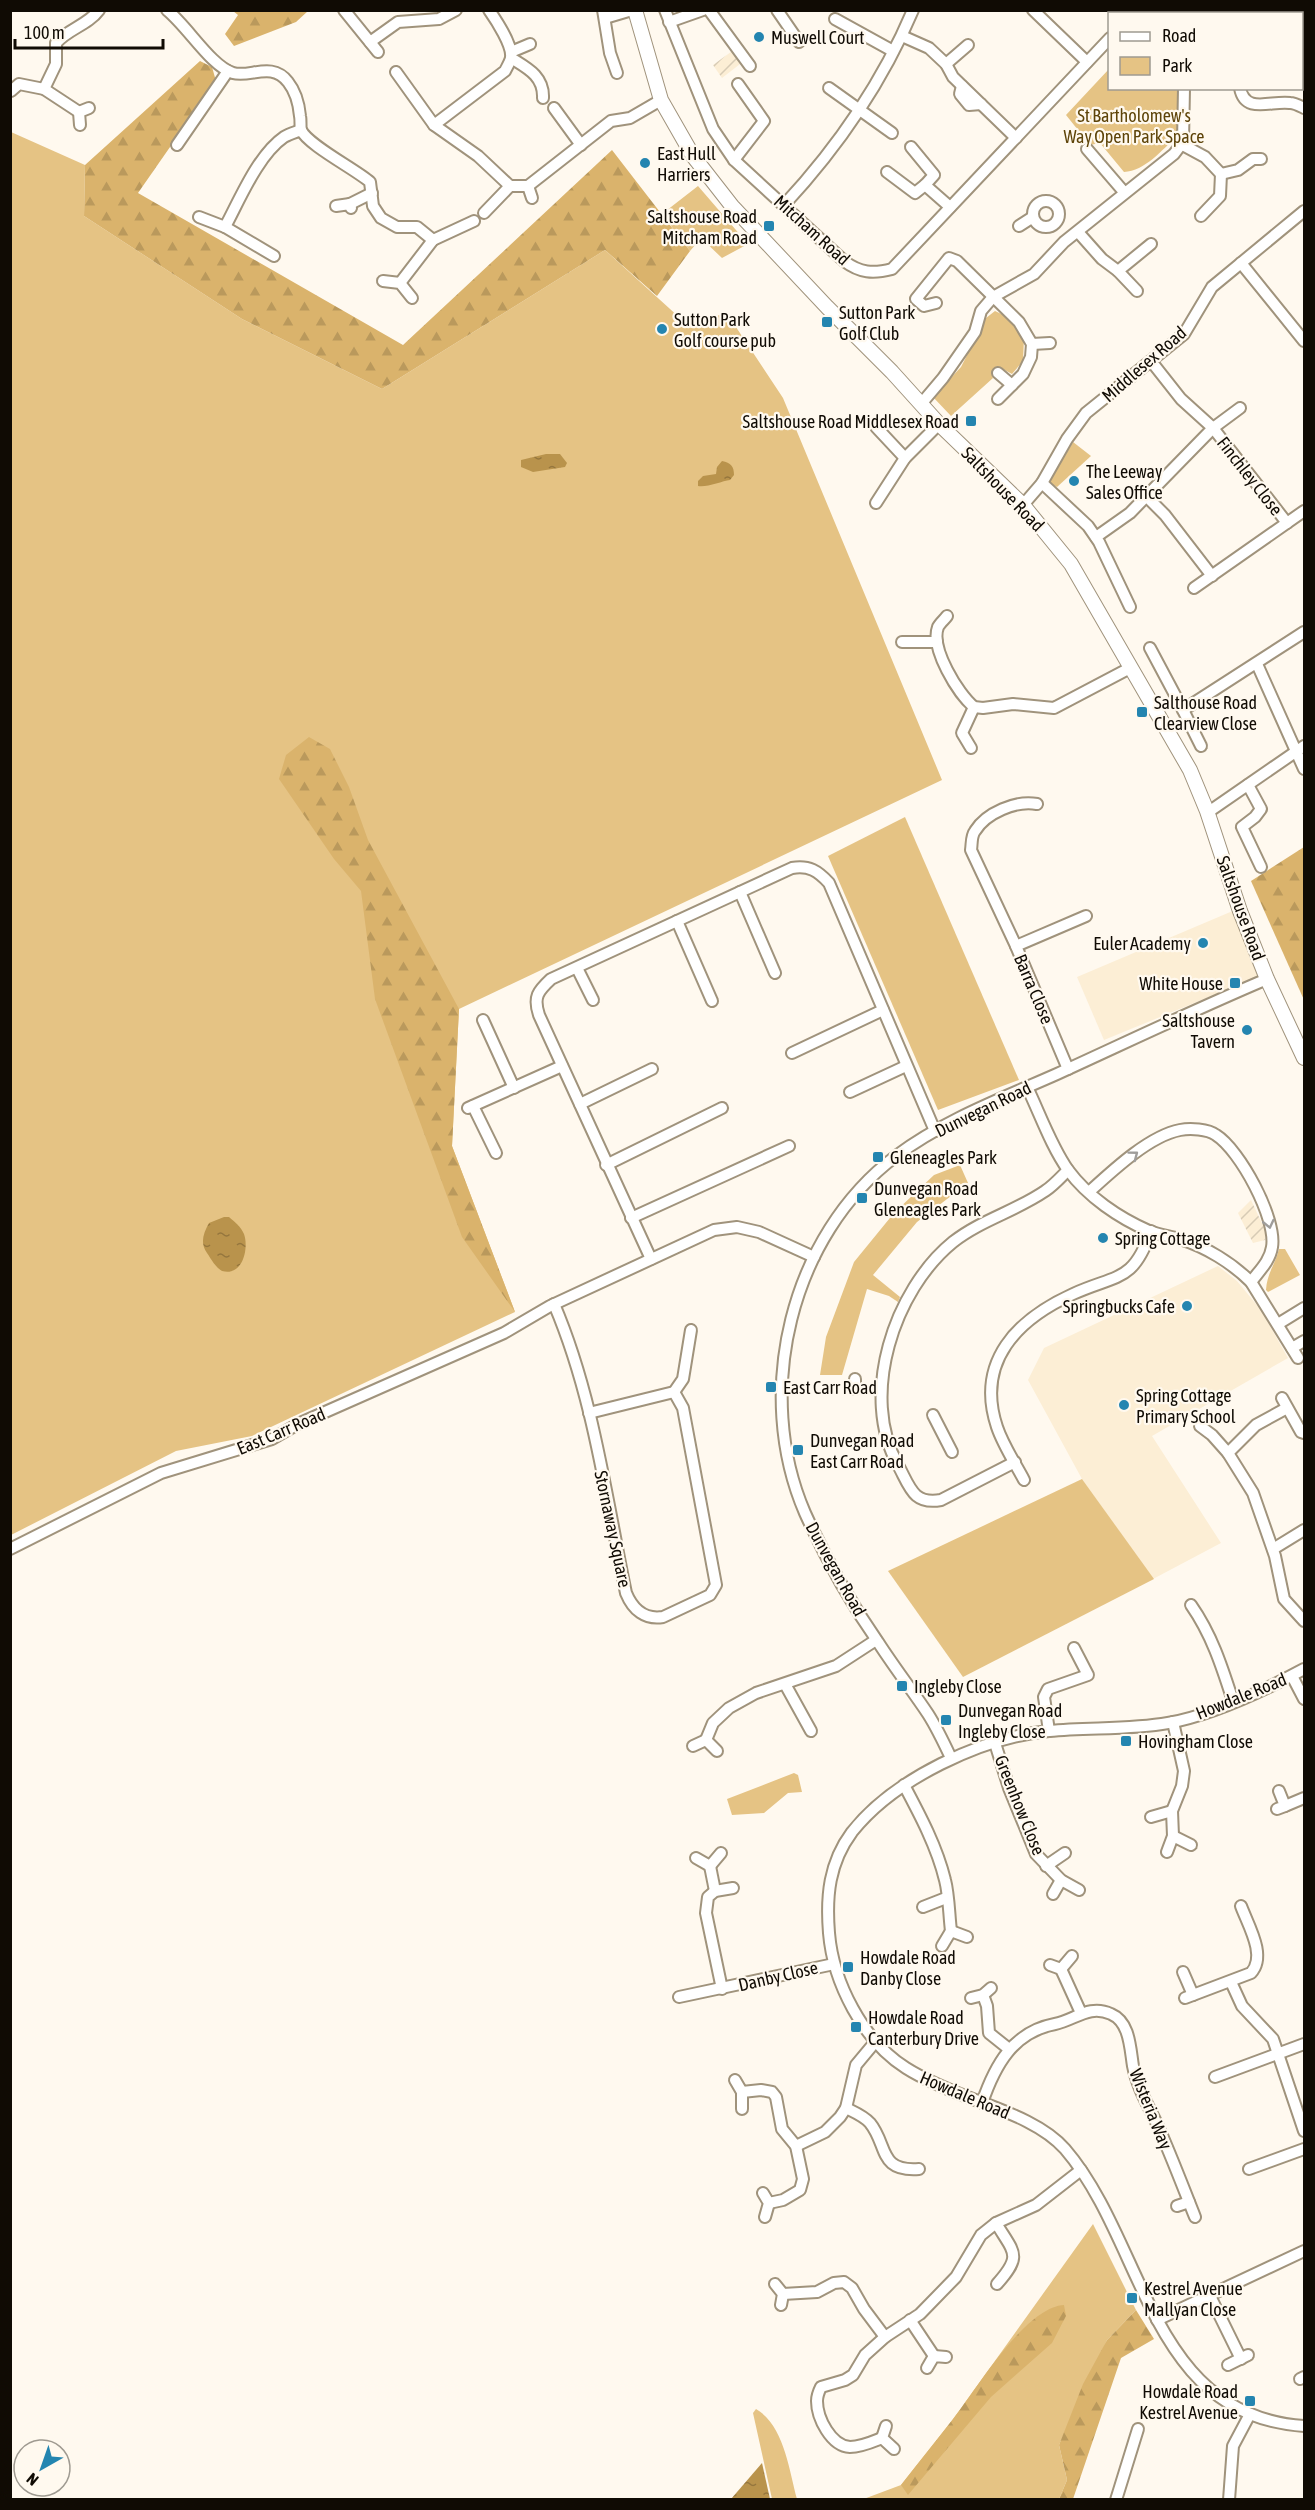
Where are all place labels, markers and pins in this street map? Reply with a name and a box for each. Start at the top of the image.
place label: Muswell Court [771,27,864,48]
marker: Muswell Court [752,30,766,44]
place label: East Hull Harriers [657,143,716,185]
marker: East Hull Harriers [638,156,652,170]
place label: Saltshouse Road Mitcham Road [648,206,757,248]
marker: Saltshouse Road Mitcham Road [762,219,776,233]
place label: Sutton Park Golf Club [839,302,915,344]
place label: Sutton Park Golf course pub [674,309,776,351]
marker: Sutton Park Golf Club [820,315,834,329]
marker: Sutton Park Golf course pub [655,322,669,336]
place label: Saltshouse Road Middlesex Road [743,411,959,432]
marker: Saltshouse Road Middlesex Road [964,414,978,428]
place label: The Leeway Sales Office [1086,461,1163,503]
marker: The Leeway Sales Office [1067,474,1081,488]
place label: Salthouse Road Clearview Close [1154,692,1257,734]
marker: Salthouse Road Clearview Close [1135,705,1149,719]
place label: Euler Academy [1093,933,1191,954]
marker: Euler Academy [1196,936,1210,950]
place label: White House [1139,973,1223,994]
marker: White House [1228,976,1242,990]
place label: Saltshouse Tavern [1162,1010,1235,1052]
marker: Saltshouse Tavern [1240,1023,1254,1037]
place label: Gleneagles Park [890,1147,997,1168]
marker: Gleneagles Park [871,1150,885,1164]
place label: Dunvegan Road Gleneagles Park [874,1178,981,1220]
marker: Dunvegan Road Gleneagles Park [855,1191,869,1205]
place label: Spring Cottage [1115,1228,1210,1249]
marker: Spring Cottage [1096,1231,1110,1245]
place label: Springbucks Cafe [1063,1296,1175,1317]
marker: Springbucks Cafe [1180,1299,1194,1313]
place label: East Carr Road [783,1377,877,1398]
marker: East Carr Road [764,1380,778,1394]
place label: Spring Cottage Primary School [1136,1385,1236,1427]
marker: Spring Cottage Primary School [1117,1398,1131,1412]
place label: Dunvegan Road East Carr Road [810,1430,914,1472]
marker: Dunvegan Road East Carr Road [791,1443,805,1457]
place label: Ingleby Close [914,1676,1002,1697]
marker: Ingleby Close [895,1679,909,1693]
place label: Dunvegan Road Ingleby Close [958,1700,1062,1742]
marker: Dunvegan Road Ingleby Close [939,1713,953,1727]
place label: Hovingham Close [1138,1731,1253,1752]
marker: Hovingham Close [1119,1734,1133,1748]
place label: Howdale Road Danby Close [860,1947,956,1989]
marker: Howdale Road Danby Close [841,1960,855,1974]
place label: Howdale Road Canterbury Drive [868,2007,979,2049]
marker: Howdale Road Canterbury Drive [849,2020,863,2034]
place label: Kestrel Avenue Mallyan Close [1144,2278,1243,2320]
marker: Kestrel Avenue Mallyan Close [1125,2291,1139,2305]
place label: Howdale Road Kestrel Avenue [1139,2381,1238,2423]
marker: Howdale Road Kestrel Avenue [1243,2394,1257,2408]

